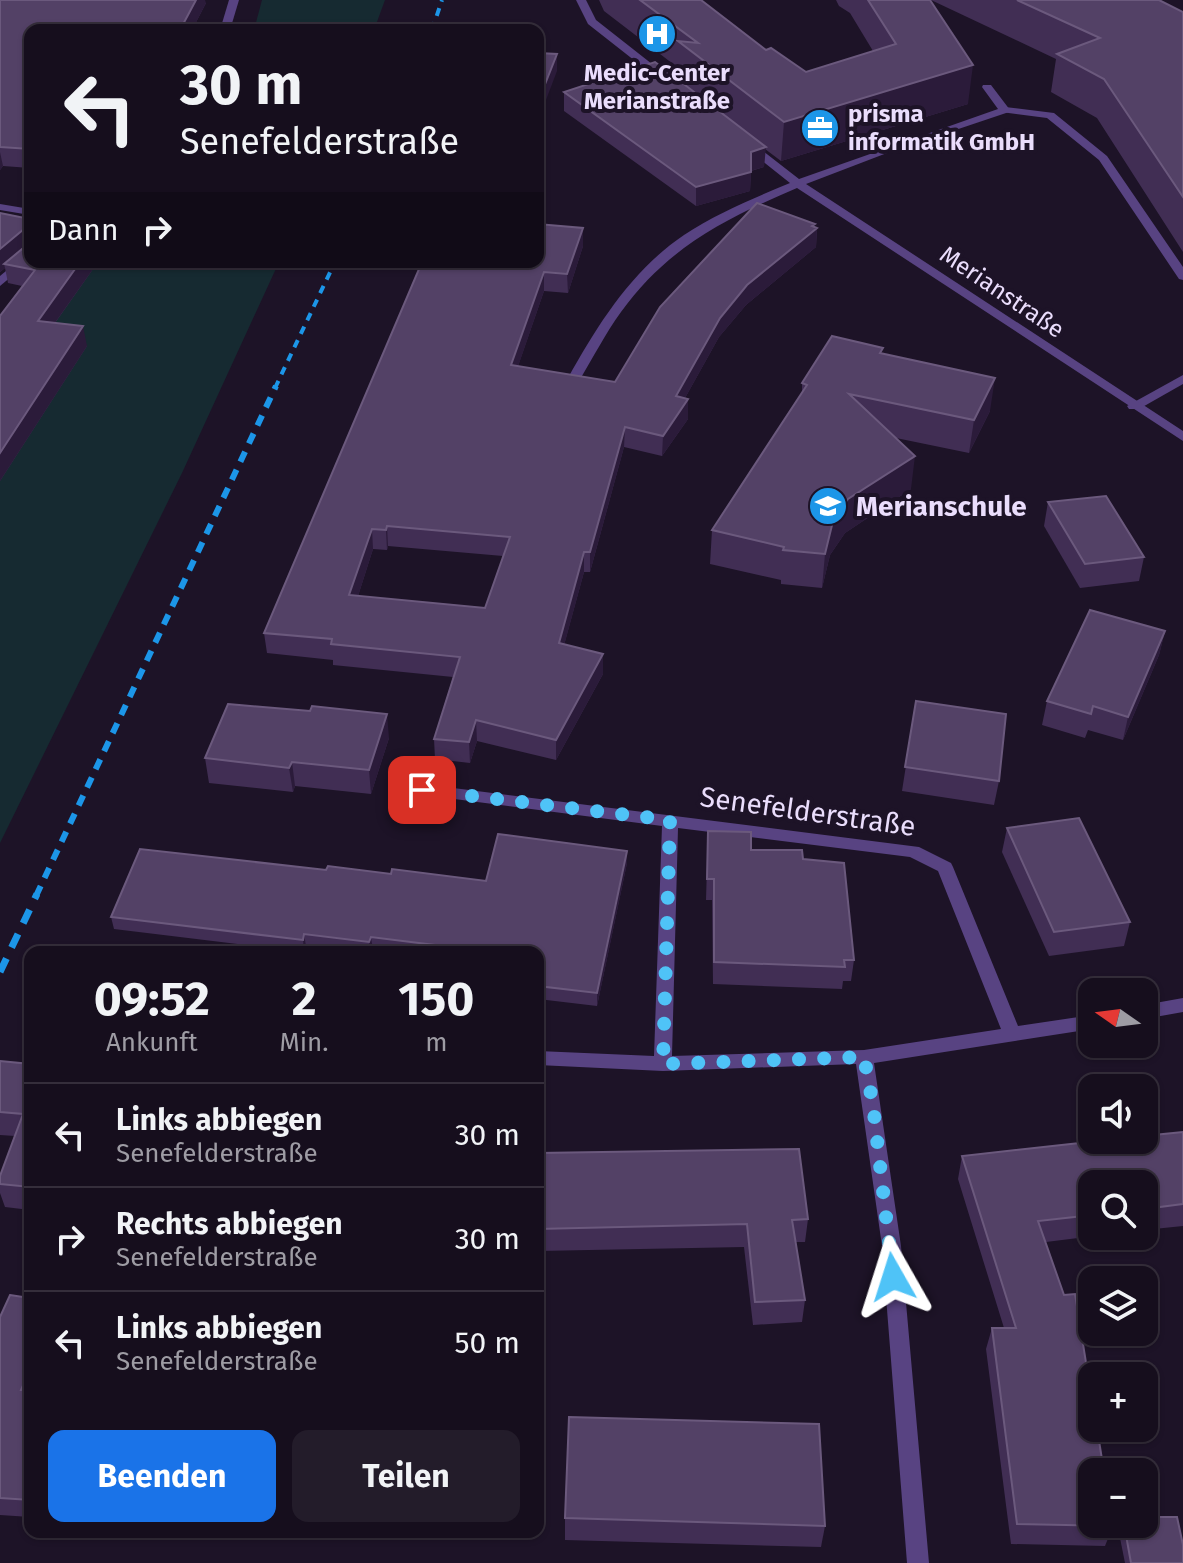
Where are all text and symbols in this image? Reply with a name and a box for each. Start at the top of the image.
hospital icon: Medic-Center Merianstraße [636,13,678,55]
text: 30 m [180,52,302,119]
icon: left [48,56,152,160]
place label: Medic-Center Merianstraße [584,59,730,115]
place label: prisma informatik GmbH [848,100,1035,156]
office icon: prisma informatik GmbH [799,107,841,149]
text: Senefelderstraße [180,120,459,164]
icon: right [135,208,179,252]
text: Dann [48,212,119,248]
street label: Merianstraße [935,240,1069,344]
school or university icon: Merianschule [807,485,849,527]
place label: Merianschule [856,490,1027,523]
pin [388,756,456,824]
icon: arrive [400,768,444,812]
street label: Senefelderstraße [698,780,918,843]
text: 09:52 [94,970,210,1028]
text: 2 [292,970,316,1028]
text: 150 [398,970,474,1028]
north arrow [1078,978,1158,1058]
map controls [1078,978,1158,1538]
text: Ankunft [106,1027,198,1058]
text: Min. [280,1027,329,1058]
text: m [425,1027,447,1058]
button: sound [1078,1074,1158,1154]
text: Links abbiegen [116,1102,322,1138]
icon: left [48,1113,92,1157]
text: 30 m [455,1117,520,1153]
text: Senefelderstraße [116,1138,318,1169]
button: search [1078,1170,1158,1250]
text: Rechts abbiegen [116,1206,343,1242]
icon: right [48,1217,92,1261]
text: 30 m [455,1221,520,1257]
position arrow [851,1235,935,1319]
text: Senefelderstraße [116,1242,318,1273]
button: layers [1078,1266,1158,1346]
text: Links abbiegen [116,1310,322,1346]
icon: left [48,1321,92,1365]
text: 50 m [455,1325,520,1361]
text: Senefelderstraße [116,1346,318,1377]
button: + [1078,1362,1158,1442]
button: Beenden [48,1430,276,1522]
button: Teilen [292,1430,520,1522]
button: − [1078,1458,1158,1538]

